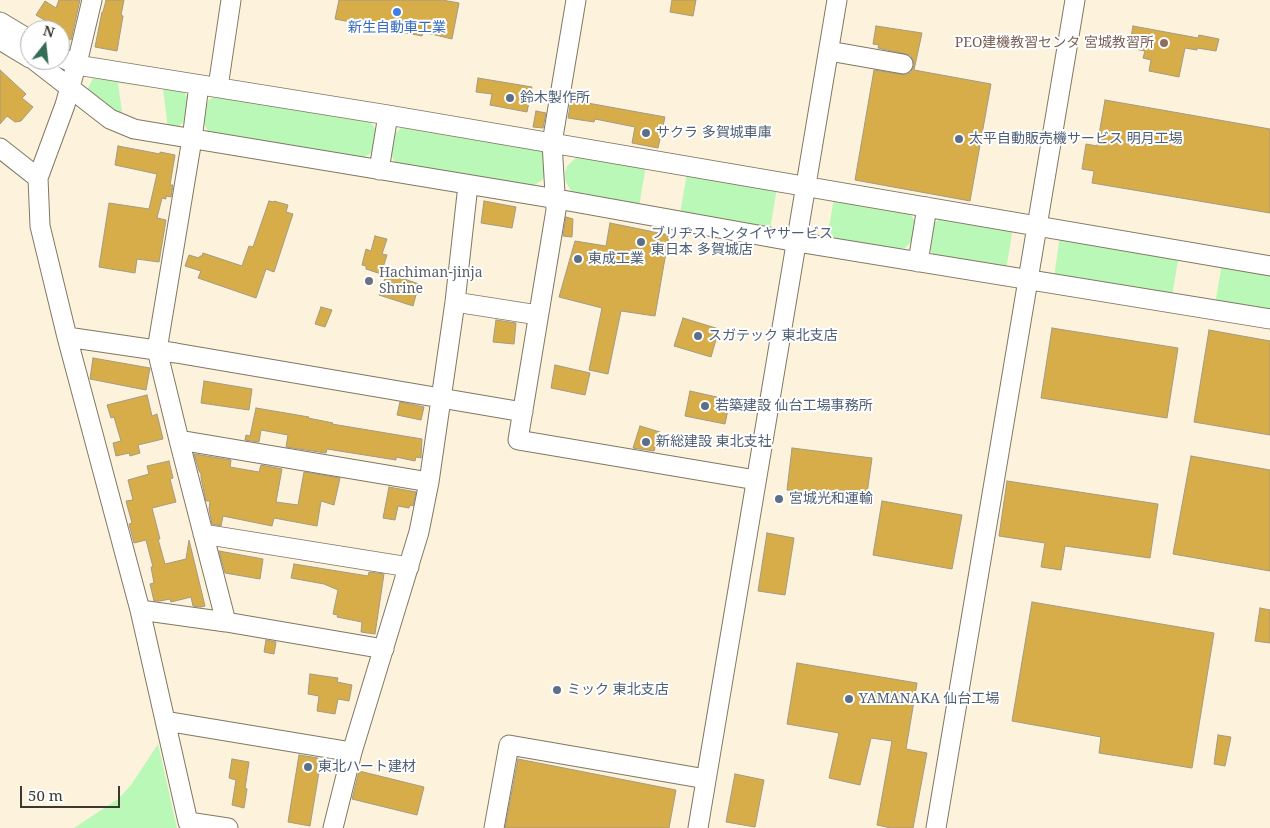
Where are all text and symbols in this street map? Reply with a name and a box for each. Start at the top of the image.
marker: 新生自動車工業 [391,6,403,18]
north arrow [20,20,70,70]
text: N [41,20,57,42]
place label: 新生自動車工業 [348,20,446,36]
place label: PEO建機教習センタ 宮城教習所 [955,35,1154,51]
marker: PEO建機教習センタ 宮城教習所 [1158,37,1170,49]
place label: 鈴木製作所 [520,90,590,106]
marker: 鈴木製作所 [504,92,516,104]
place label: サクラ 多賀城車庫 [656,125,772,141]
marker: サクラ 多賀城車庫 [640,127,652,139]
place label: 太平自動販売機サービス 明月工場 [969,131,1183,147]
marker: 太平自動販売機サービス 明月工場 [953,133,965,145]
place label: ブリヂストンタイヤサービス 東日本 多賀城店 [651,226,833,258]
marker: ブリヂストンタイヤサービス 東日本 多賀城店 [635,236,647,248]
place label: 東成工業 [588,251,644,267]
marker: 東成工業 [572,253,584,265]
place label: Hachiman-jinja Shrine [379,265,483,298]
marker: Hachiman-jinja Shrine [363,275,375,287]
place label: スガテック 東北支店 [708,328,838,344]
marker: スガテック 東北支店 [692,330,704,342]
place label: 若築建設 仙台工場事務所 [715,398,873,414]
marker: 若築建設 仙台工場事務所 [699,400,711,412]
place label: 新総建設 東北支社 [656,434,772,450]
marker: 新総建設 東北支社 [640,436,652,448]
place label: 宮城光和運輸 [789,491,873,507]
marker: 宮城光和運輸 [773,493,785,505]
place label: ミック 東北支店 [567,682,669,698]
marker: ミック 東北支店 [551,684,563,696]
place label: YAMANAKA 仙台工場 [859,691,1000,707]
marker: YAMANAKA 仙台工場 [843,693,855,705]
place label: 東北ハート建材 [318,759,416,775]
marker: 東北ハート建材 [302,761,314,773]
scale bar [22,776,122,808]
text: 50 m [28,785,63,805]

